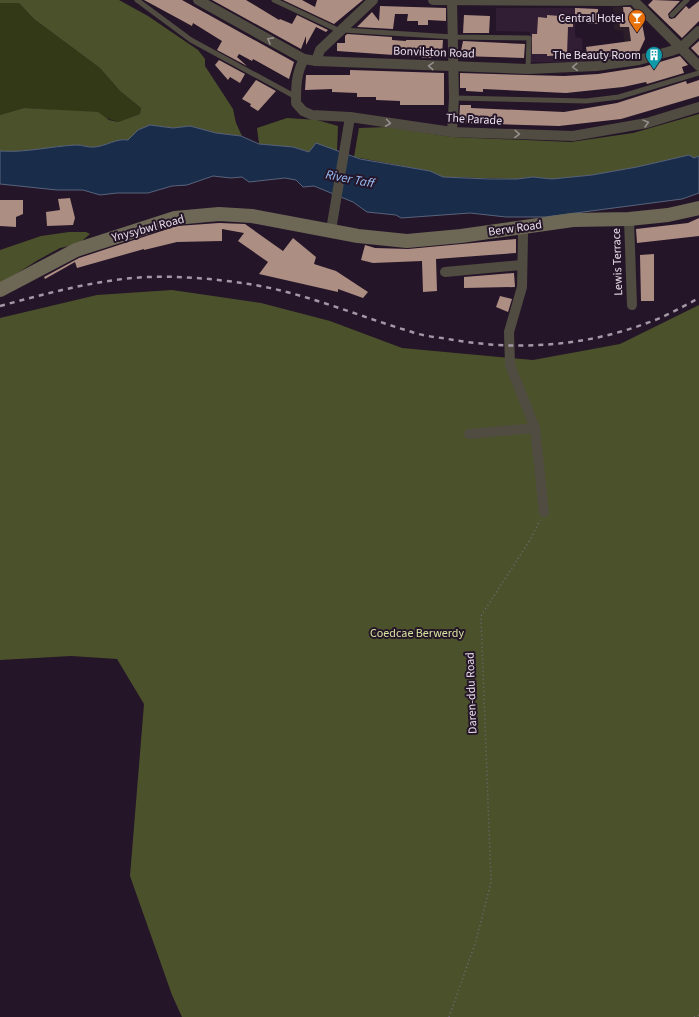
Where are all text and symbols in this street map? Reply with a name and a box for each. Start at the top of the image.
bar icon: Central Hotel [627,8,647,33]
place label: Central Hotel [558,10,624,27]
one-way arrow [267,37,274,44]
street label: Bonvilston Road [393,43,475,62]
building icon: The Beauty Room [644,45,664,70]
place label: The Beauty Room [553,47,641,64]
one-way arrow [428,61,434,70]
one-way arrow [572,63,578,72]
street label: The Parade [445,110,503,129]
one-way arrow [385,118,391,127]
one-way arrow [642,119,649,128]
one-way arrow [514,130,520,138]
water label: River Taff [324,165,377,193]
street label: Ynysybwl Road [109,211,186,247]
street label: Berw Road [487,216,543,241]
street label: Lewis Terrace [608,228,627,296]
park label: Coedcae Berwerdy [370,625,464,642]
street label: Daren-ddu Road [462,652,481,734]

